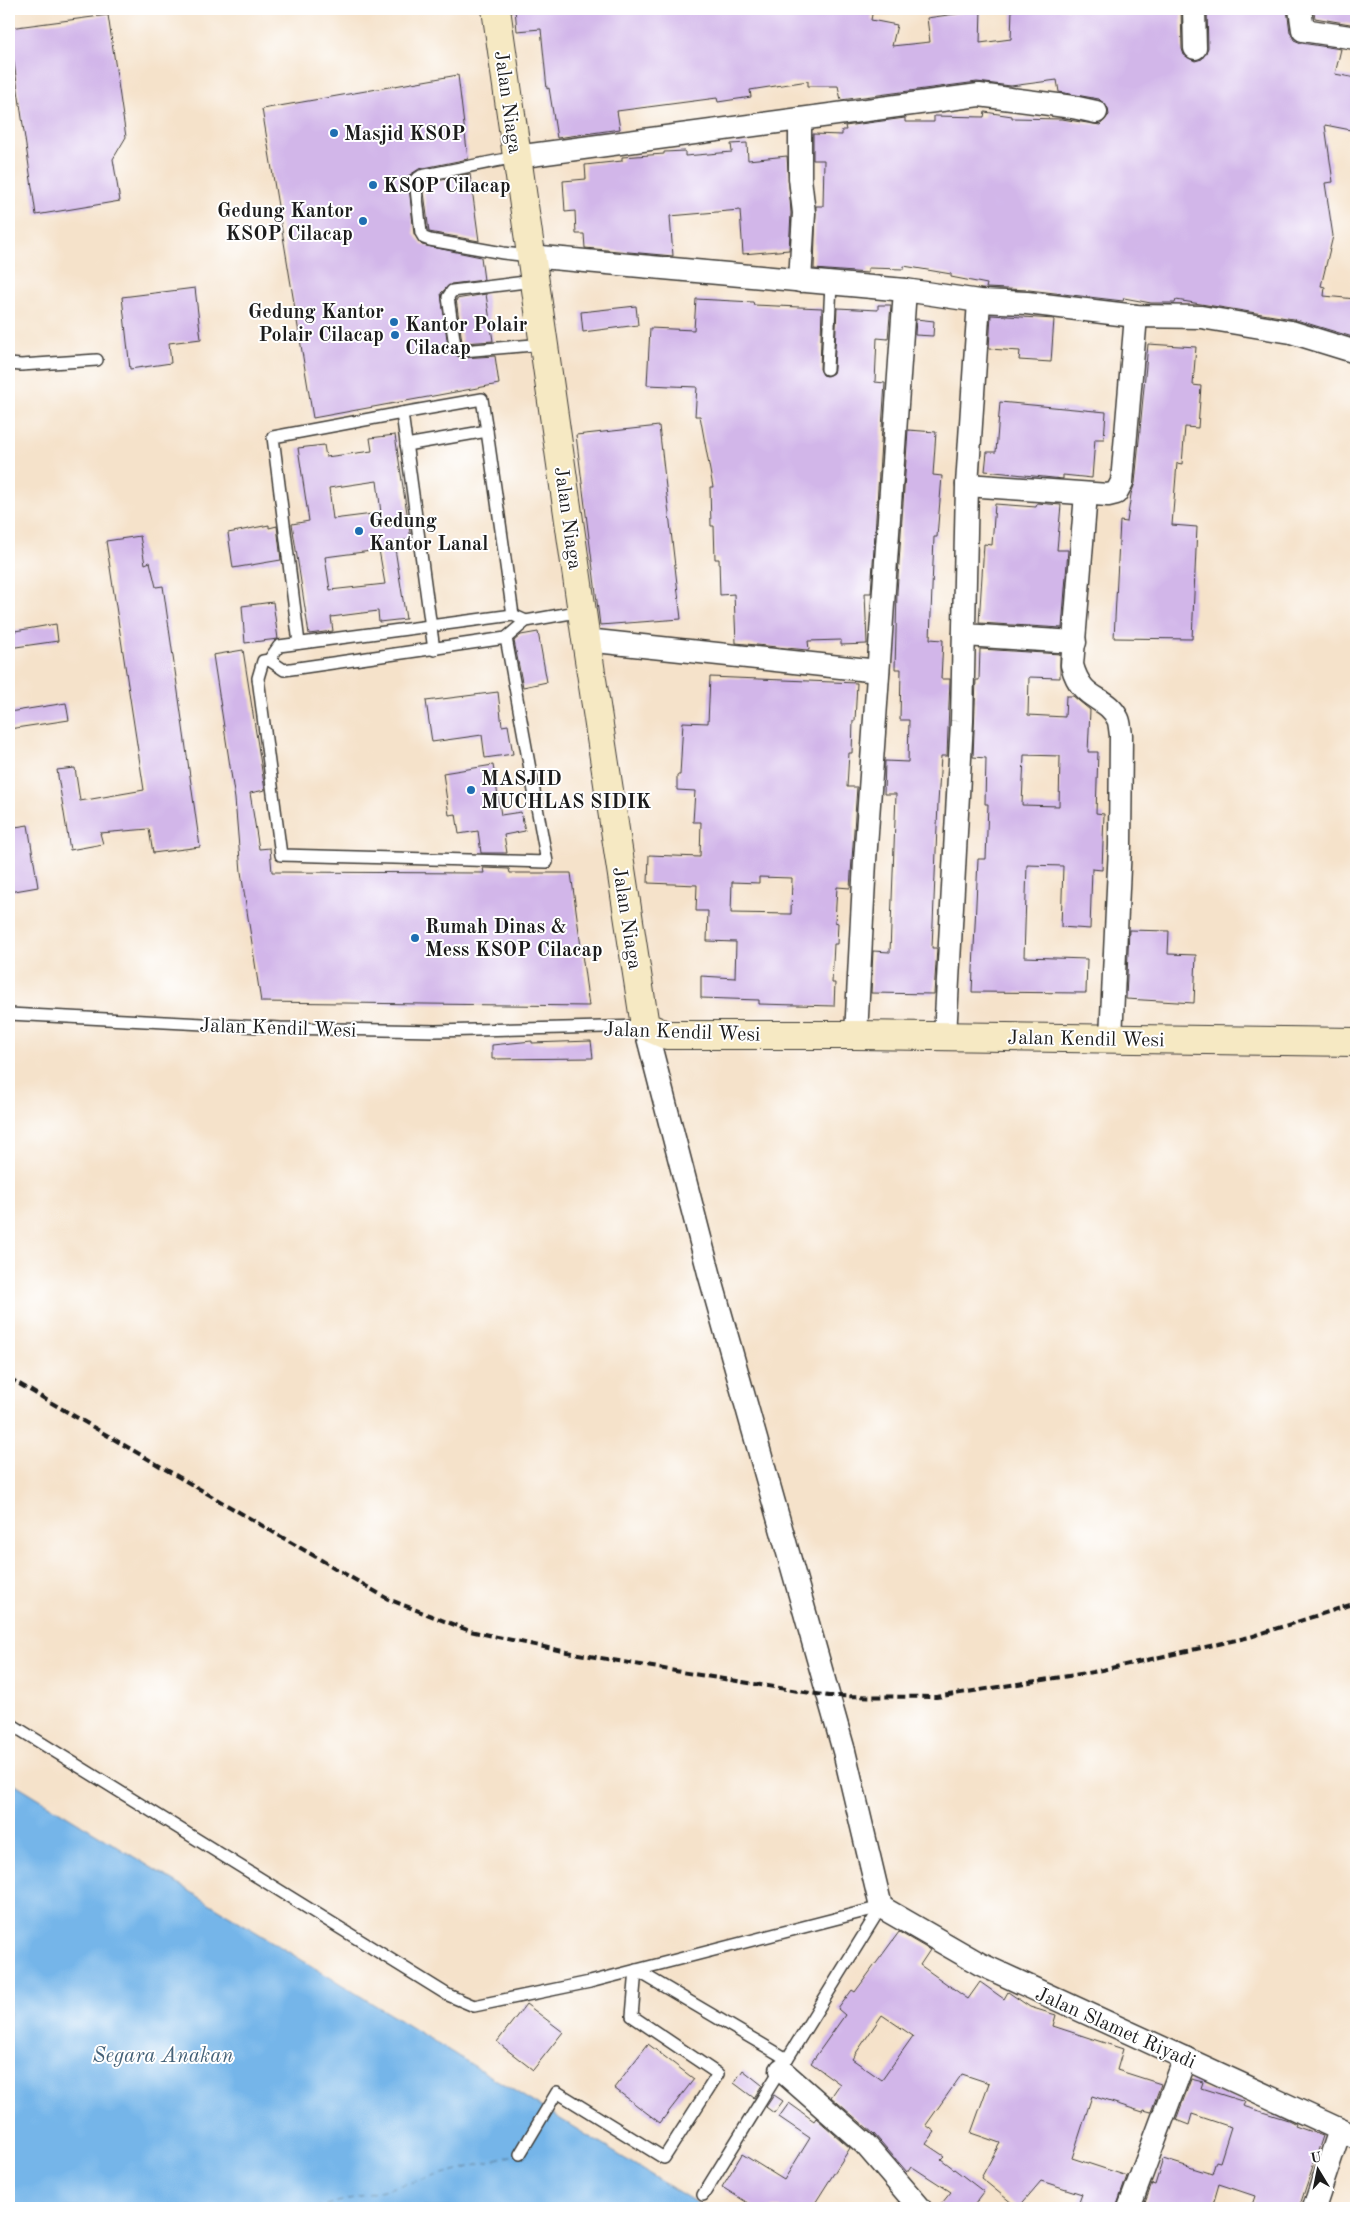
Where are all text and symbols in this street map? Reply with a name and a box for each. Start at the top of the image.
street label: Jalan Niaga [490,50,524,155]
place label: Masjid KSOP [344,125,465,145]
marker: Masjid KSOP [328,127,340,139]
place label: KSOP Cilacap [383,177,511,197]
marker: KSOP Cilacap [367,179,379,191]
place label: Gedung Kantor KSOP Cilacap [217,202,353,245]
marker: Gedung Kantor KSOP Cilacap [357,215,369,227]
place label: Gedung Kantor Polair Cilacap [248,303,384,346]
marker: Gedung Kantor Polair Cilacap [388,316,400,328]
place label: Kantor Polair Cilacap [405,316,528,359]
marker: Kantor Polair Cilacap [389,329,401,341]
street label: Jalan Niaga [550,466,584,571]
place label: Gedung Kantor Lanal [369,512,488,555]
marker: Gedung Kantor Lanal [353,525,365,537]
place label: MASJID MUCHLAS SIDIK [481,770,651,813]
marker: MASJID MUCHLAS SIDIK [465,784,477,796]
street label: Jalan Niaga [608,866,644,971]
place label: Rumah Dinas & Mess KSOP Cilacap [425,918,603,961]
marker: Rumah Dinas & Mess KSOP Cilacap [409,932,421,944]
street label: Jalan Kendil Wesi [199,1016,357,1042]
street label: Jalan Kendil Wesi [603,1020,761,1046]
street label: Jalan Kendil Wesi [1007,1029,1165,1051]
street label: Jalan Slamet Riyadi [1032,1984,1198,2073]
water label: Segara Anakan [92,2046,234,2067]
north arrow [1292,2144,1342,2194]
text: U [1309,2150,1323,2166]

